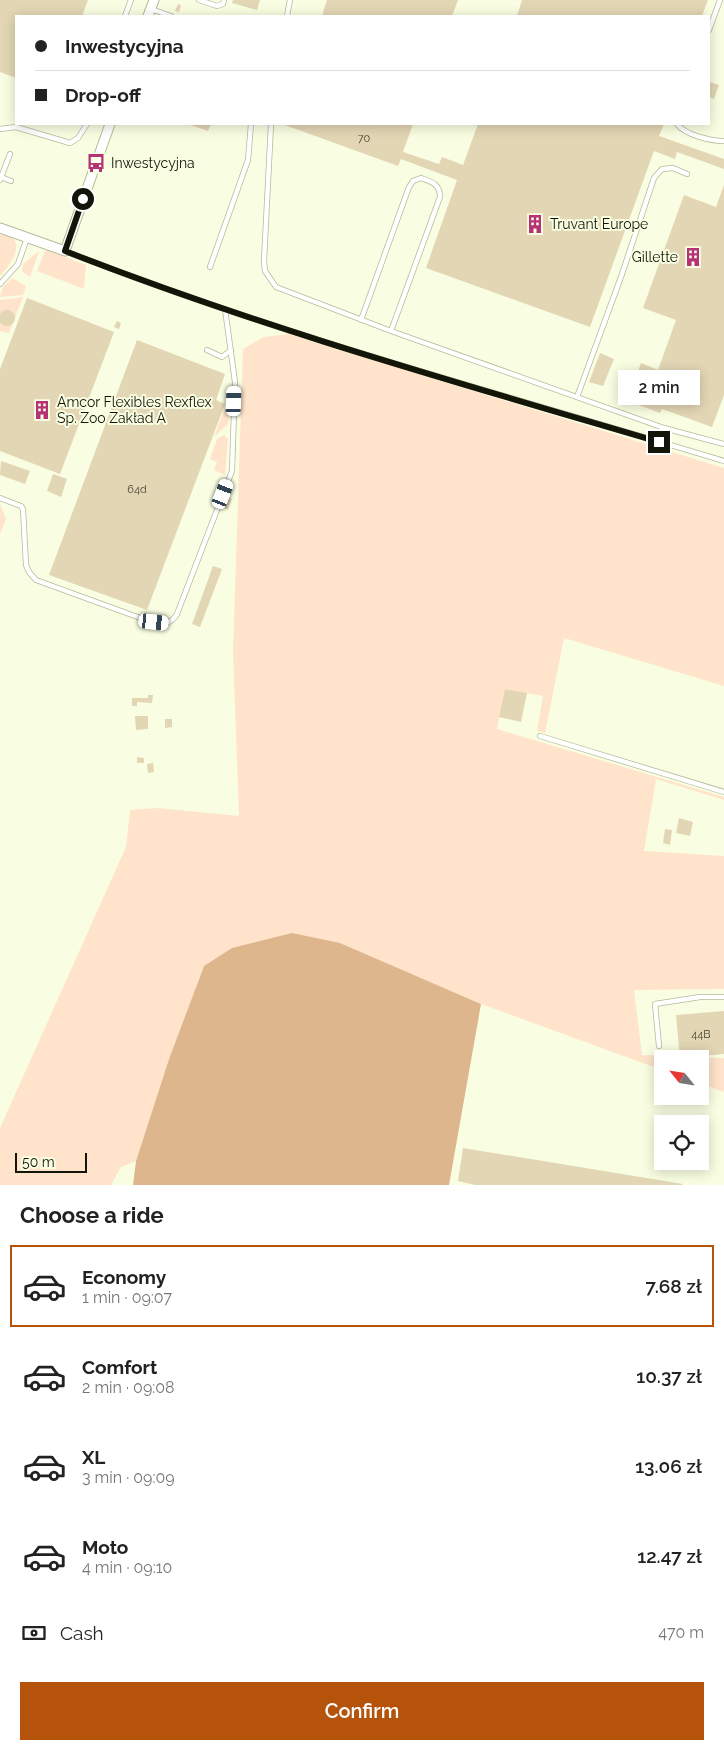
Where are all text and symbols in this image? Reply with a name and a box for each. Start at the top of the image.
text: Inwestycyjna [65,35,184,57]
text: Drop-off [65,84,141,106]
house number: 70 [358,132,371,145]
bus stop icon: Inwestycyjna [85,152,107,174]
place label: Inwestycyjna [111,155,195,171]
route start [72,188,94,210]
building icon: Truvant Europe [524,213,546,235]
place label: Truvant Europe [550,216,648,232]
building icon: Gillette [682,246,704,268]
place label: Gillette [632,249,678,265]
callout: 2 min [618,370,700,404]
text: 2 min [639,378,680,397]
car [225,386,242,416]
place label: Amcor Flexibles Rexflex Sp. Zoo Zakład A [57,394,212,426]
building icon: Amcor Flexibles Rexflex Sp. Zoo Zakład A [31,399,53,421]
route end [648,431,670,453]
car [210,477,235,511]
house number: 64d [127,483,147,496]
car [138,613,169,631]
house number: 44B [691,1028,711,1041]
north arrow [654,1050,709,1105]
map controls [654,1050,709,1170]
button: locate [654,1115,709,1170]
scale bar [15,1150,88,1173]
text: 50 m [22,1154,55,1170]
text: Choose a ride [20,1202,164,1228]
icon: car [22,1264,67,1309]
text: Economy [82,1266,166,1288]
text: 7.68 zł [645,1275,702,1297]
text: 1 min · 09:07 [82,1288,172,1307]
icon: car [22,1354,67,1399]
text: Comfort [82,1356,157,1378]
text: 10.37 zł [636,1365,702,1387]
text: 2 min · 09:08 [82,1378,175,1397]
icon: car [22,1444,67,1489]
text: XL [82,1446,105,1468]
text: 13.06 zł [635,1455,702,1477]
text: 3 min · 09:09 [82,1468,175,1487]
icon: car [22,1534,67,1579]
text: Moto [82,1536,128,1558]
text: 12.47 zł [637,1545,702,1567]
text: 4 min · 09:10 [82,1558,172,1577]
icon: cash [20,1619,48,1647]
text: Cash [60,1622,104,1644]
text: 470 m [658,1623,704,1642]
button: Confirm [20,1682,704,1740]

